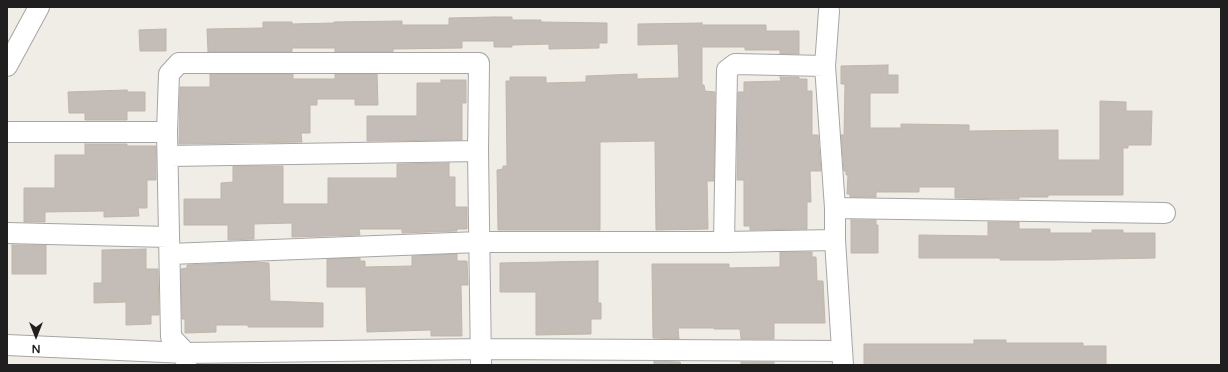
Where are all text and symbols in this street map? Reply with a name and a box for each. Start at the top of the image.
north arrow [16,316,56,356]
text: N [32,342,40,355]

